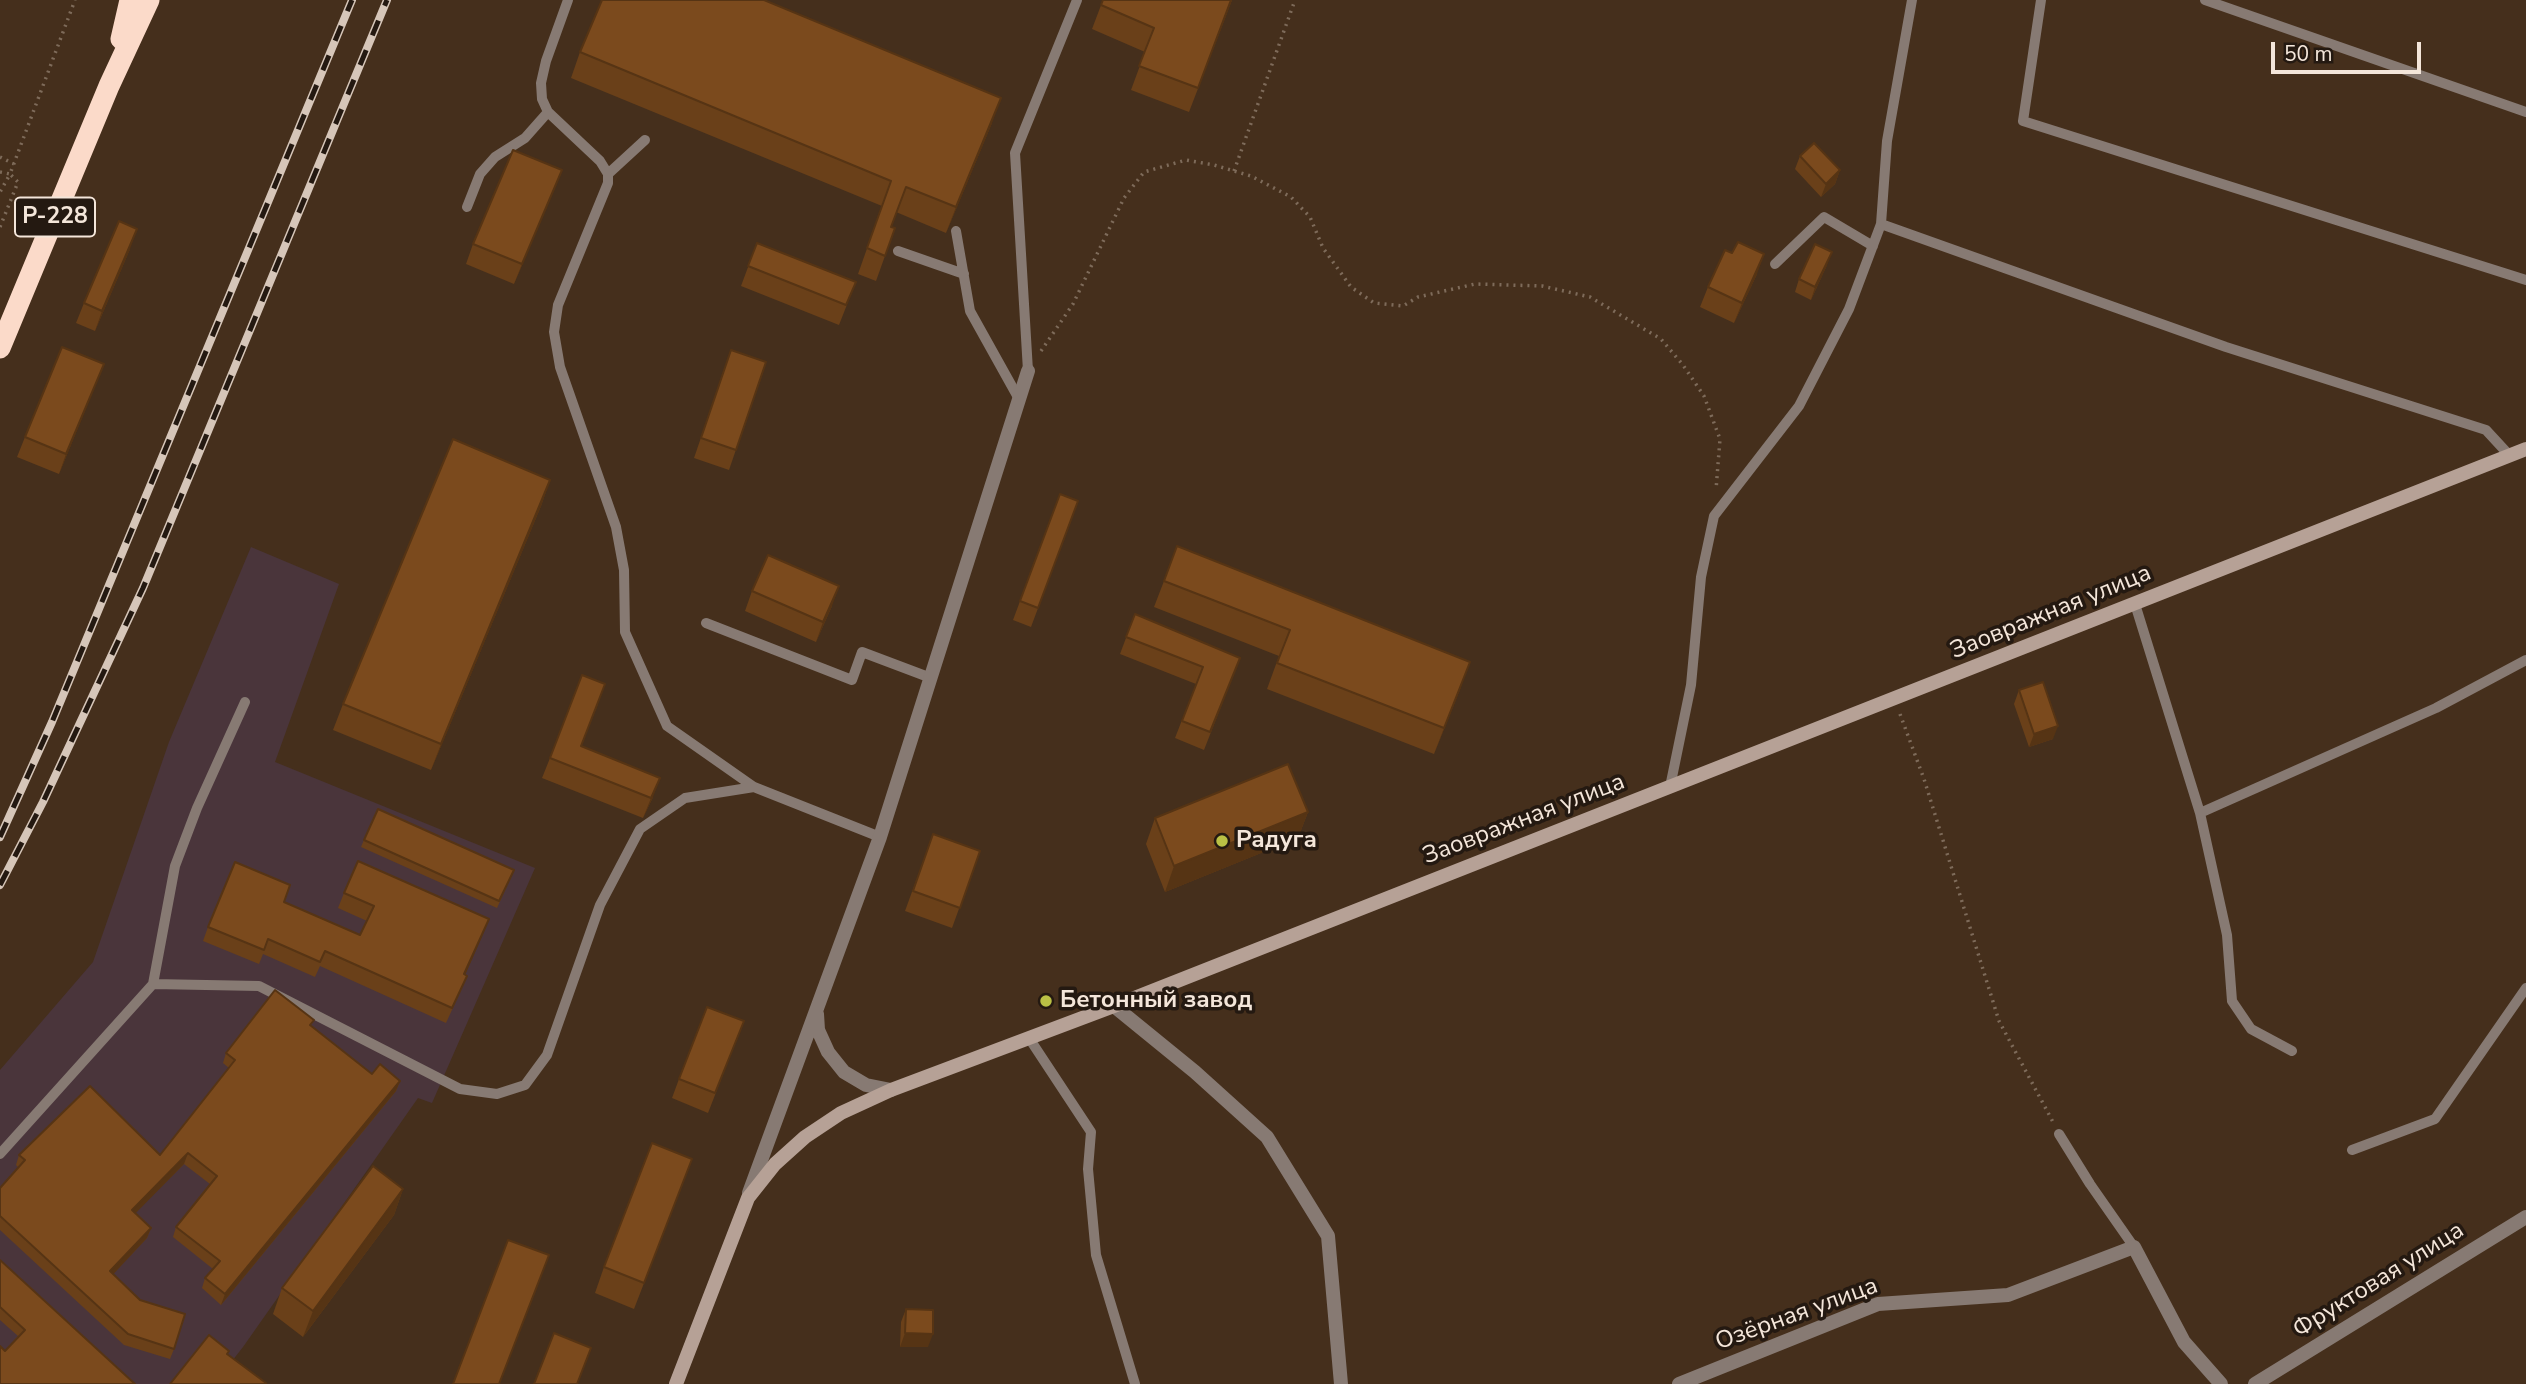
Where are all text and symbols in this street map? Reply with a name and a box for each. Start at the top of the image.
scale bar [2274,28,2424,72]
text: 50 m [2284,40,2333,68]
road number: Р-228 [15,198,95,236]
street label: Заовражная улица [1946,560,2156,666]
street label: Заовражная улица [1419,768,1629,872]
place label: Радуга [1236,827,1317,855]
marker: Радуга [1214,833,1230,849]
place label: Бетонный завод [1060,987,1252,1015]
marker: Бетонный завод [1038,993,1054,1009]
street label: Фруктовая улица [2288,1217,2470,1345]
street label: Озёрная улица [1712,1272,1882,1358]

